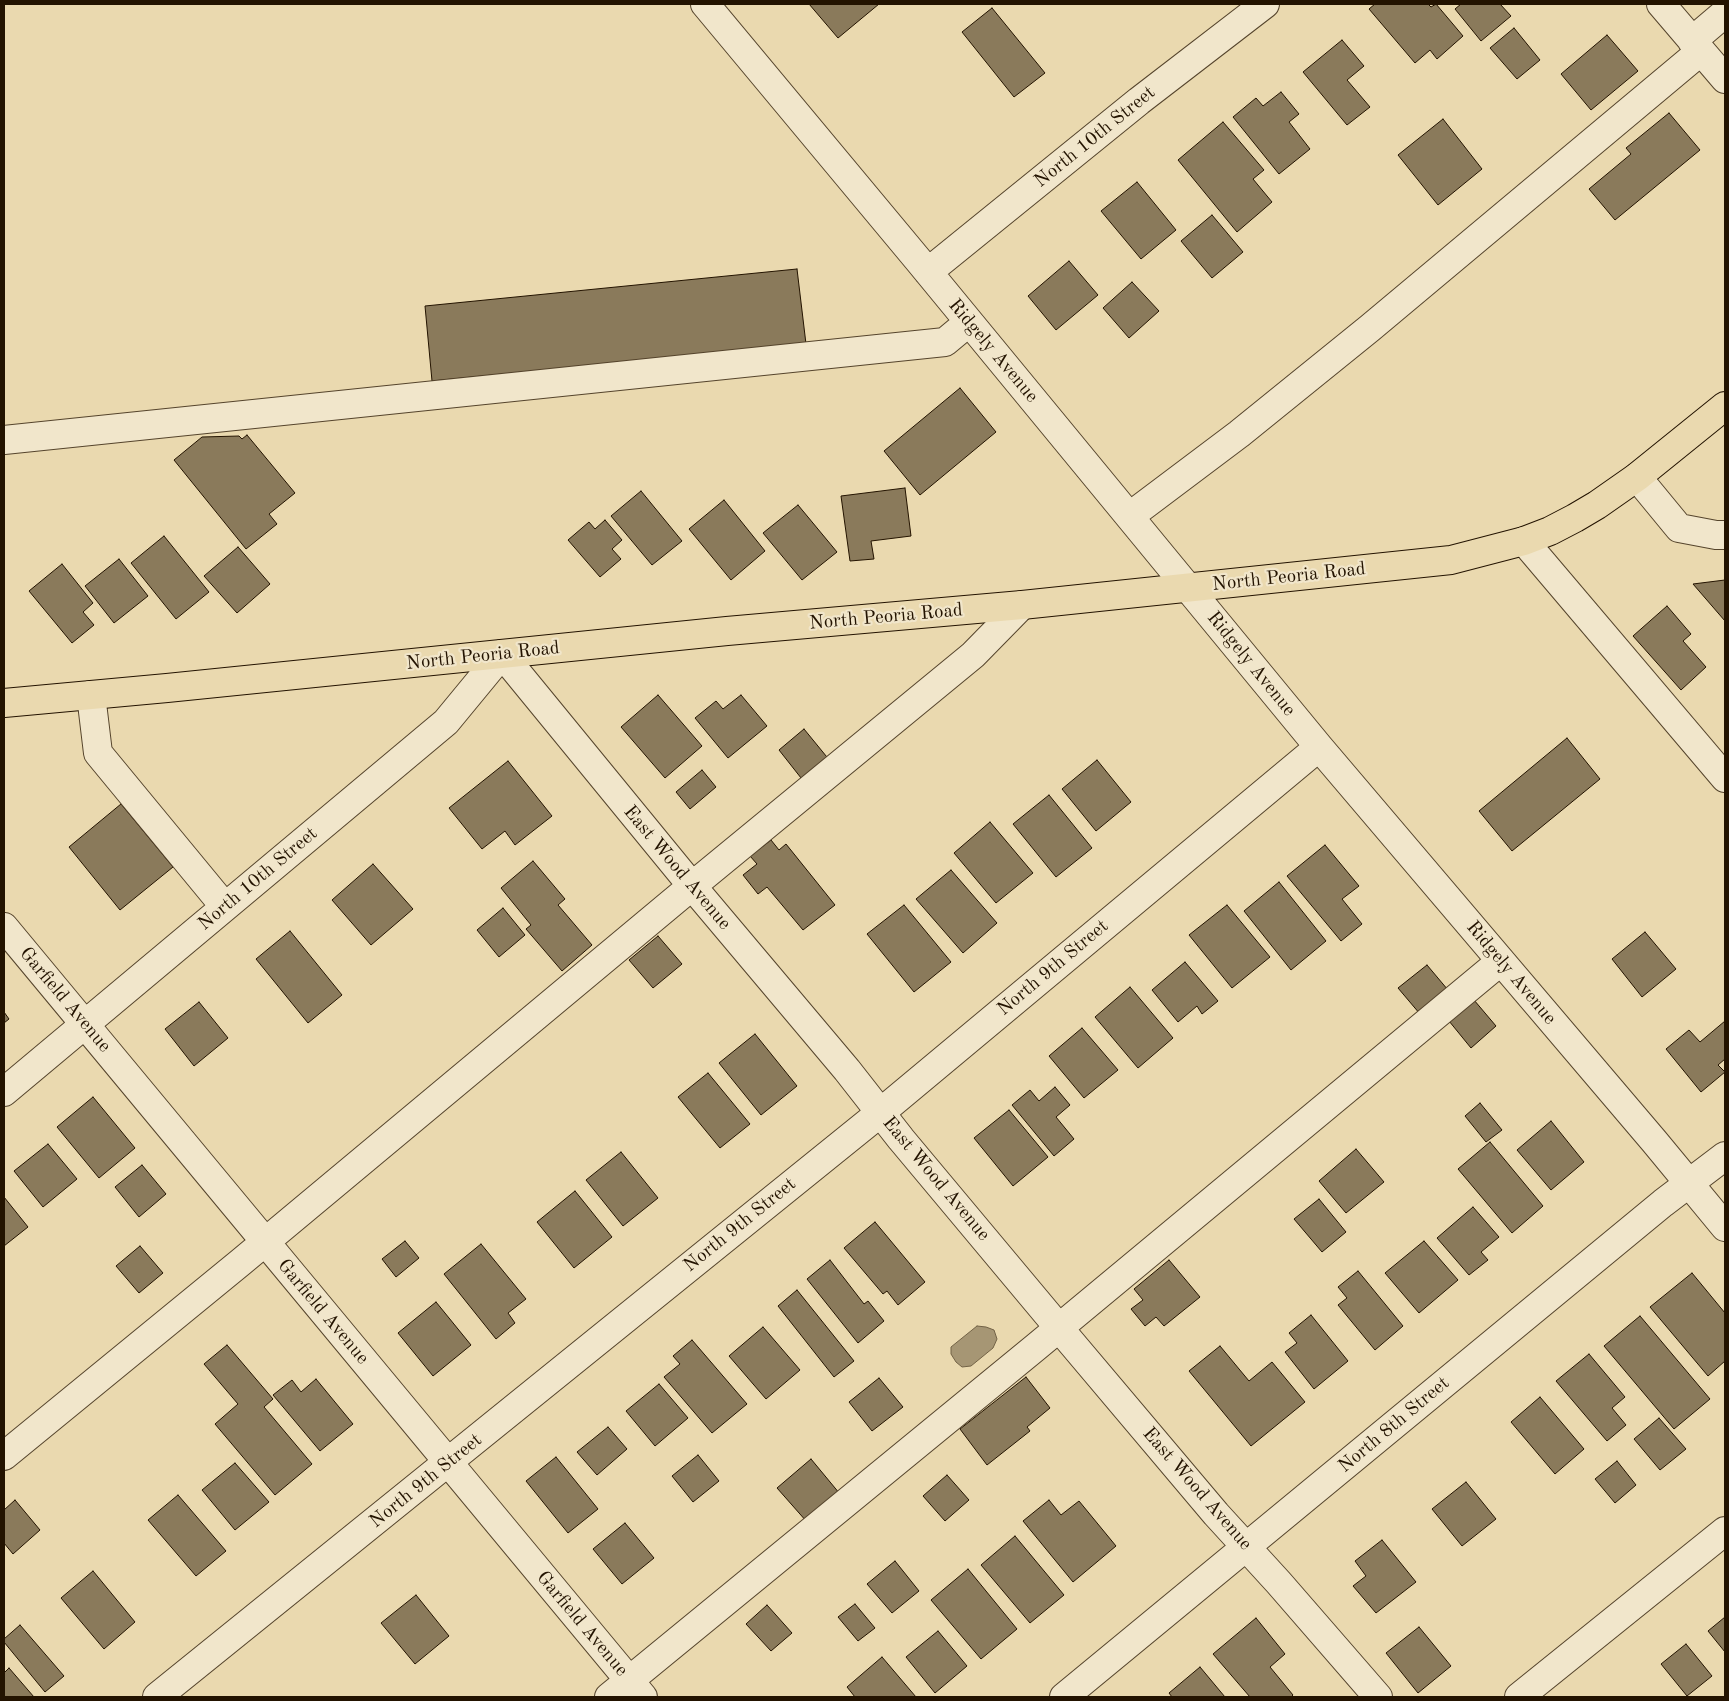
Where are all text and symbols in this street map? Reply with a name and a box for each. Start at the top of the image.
street label: North 10th Street [1030,81,1160,193]
street label: Ridgely Avenue [943,294,1043,408]
street label: North Peoria Road [1211,558,1367,596]
street label: North Peoria Road [808,599,964,635]
street label: Ridgely Avenue [1202,607,1300,721]
street label: North Peoria Road [405,637,561,675]
street label: East Wood Avenue [618,801,736,935]
street label: North 10th Street [194,822,322,936]
street label: North 9th Street [993,915,1113,1021]
street label: Ridgely Avenue [1461,916,1561,1030]
street label: Garfield Avenue [14,943,116,1057]
street label: East Wood Avenue [877,1112,995,1246]
street label: North 9th Street [679,1173,801,1277]
street label: Garfield Avenue [272,1255,374,1369]
street label: North 8th Street [1334,1372,1454,1478]
street label: East Wood Avenue [1137,1423,1257,1555]
street label: North 9th Street [365,1429,487,1533]
street label: Garfield Avenue [531,1567,633,1681]

